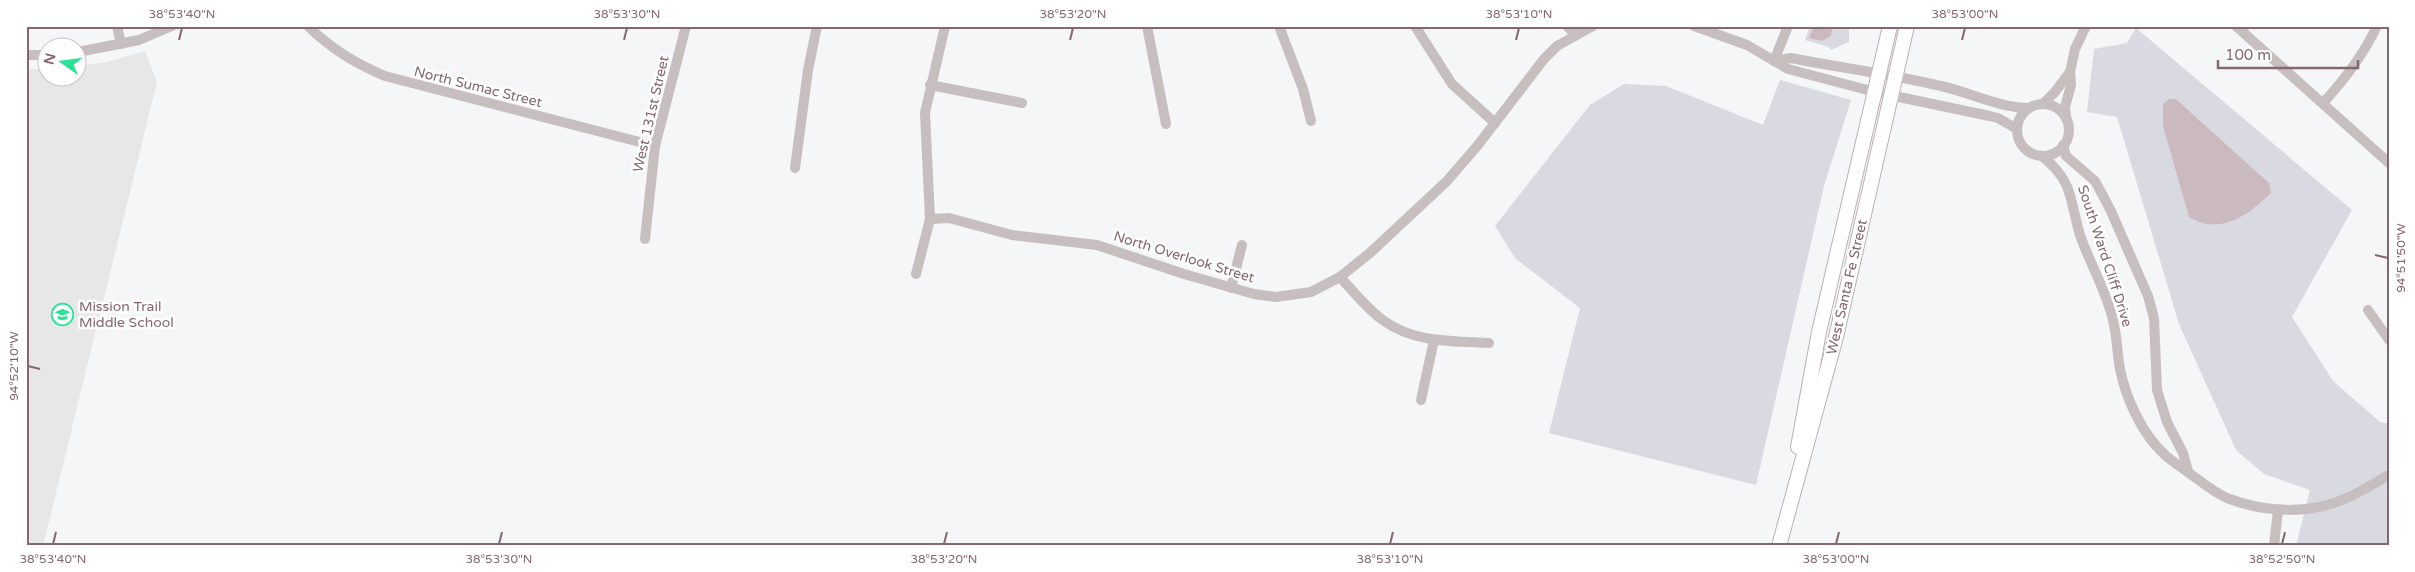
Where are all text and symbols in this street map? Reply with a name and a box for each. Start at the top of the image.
text: 38°53'40"N [149,7,216,21]
text: 38°53'30"N [594,7,661,21]
text: 38°53'20"N [1040,7,1107,21]
text: 38°53'10"N [1486,7,1553,21]
text: 38°53'00"N [1932,7,1999,21]
north arrow [38,38,88,88]
scale bar [2218,38,2358,70]
text: 100 m [2225,46,2271,64]
text: N [40,51,59,66]
street label: West 131st Street [629,53,673,174]
street label: North Sumac Street [412,63,544,111]
street label: South Ward Cliff Drive [2074,183,2136,329]
street label: West Santa Fe Street [1823,217,1871,356]
text: 94°51'50"W [2394,223,2408,293]
street label: North Overlook Street [1112,227,1257,287]
place label: Mission Trail Middle School [79,298,174,331]
school or university icon: Mission Trail Middle School [51,302,75,326]
text: 94°52'10"W [7,331,21,401]
text: 38°53'40"N [20,552,87,566]
text: 38°53'30"N [466,552,533,566]
text: 38°53'20"N [911,552,978,566]
text: 38°53'10"N [1357,552,1424,566]
text: 38°53'00"N [1803,552,1870,566]
text: 38°52'50"N [2249,552,2316,566]

